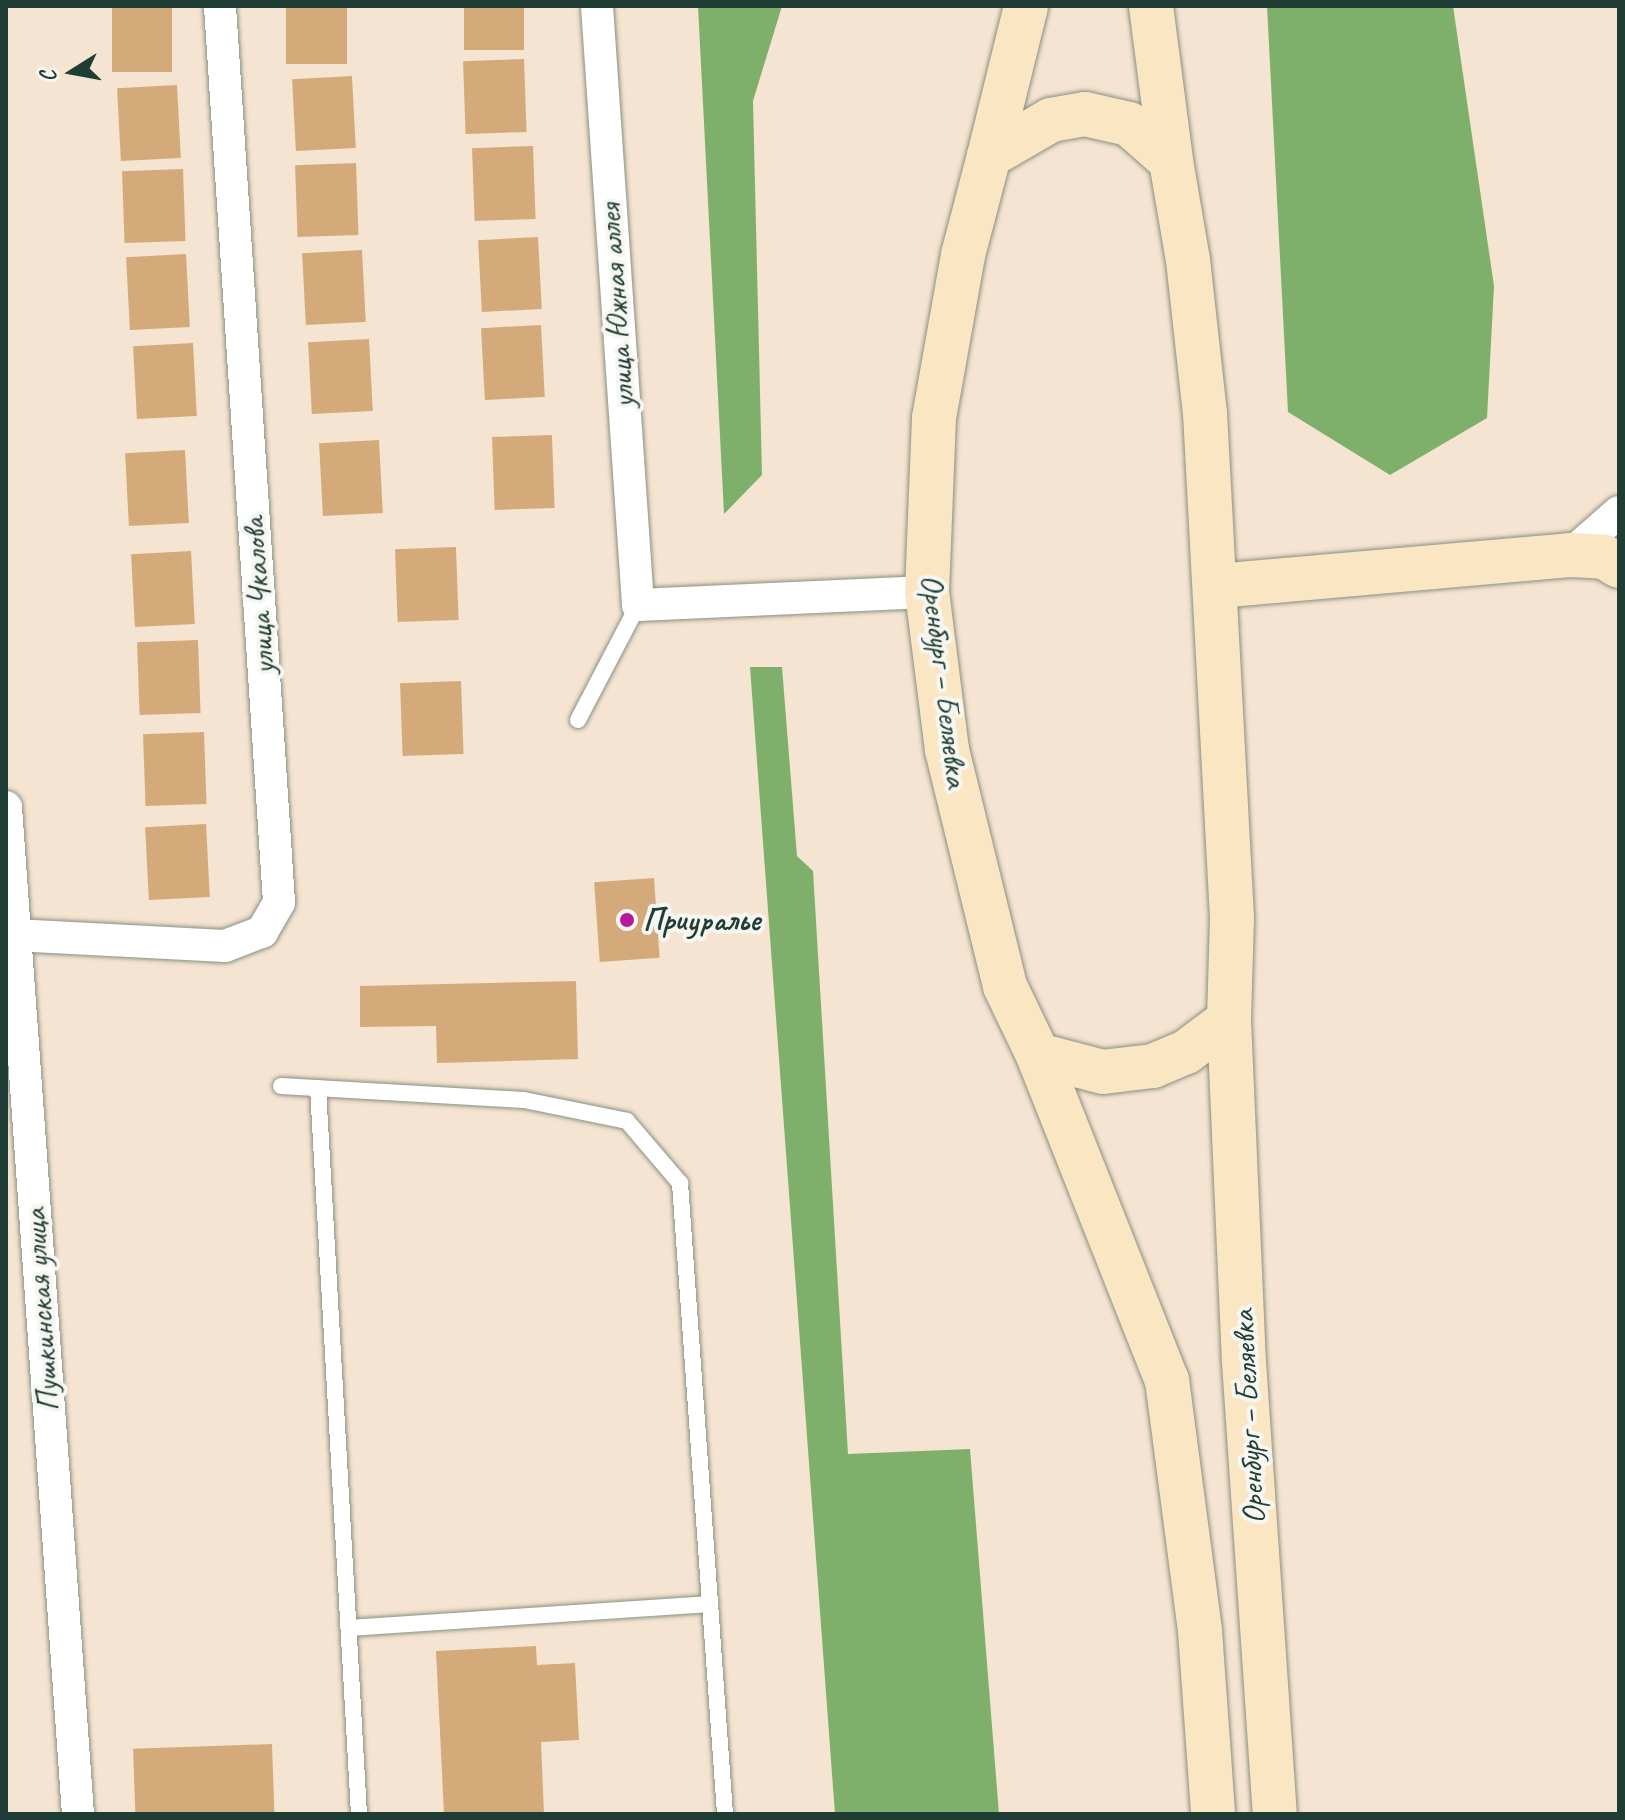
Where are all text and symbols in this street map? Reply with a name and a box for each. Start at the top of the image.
north arrow [32,32,112,112]
text: С [34,69,63,85]
street label: улица Южная аллея [590,199,644,413]
street label: улица Чкалова [234,517,284,675]
street label: Оренбург – Беляевка [912,572,976,790]
place label: Приуралье [643,901,760,939]
marker: Приуралье [618,911,636,929]
street label: Пушкинская улица [16,1206,68,1414]
street label: Оренбург – Беляевка [1224,1309,1274,1525]

